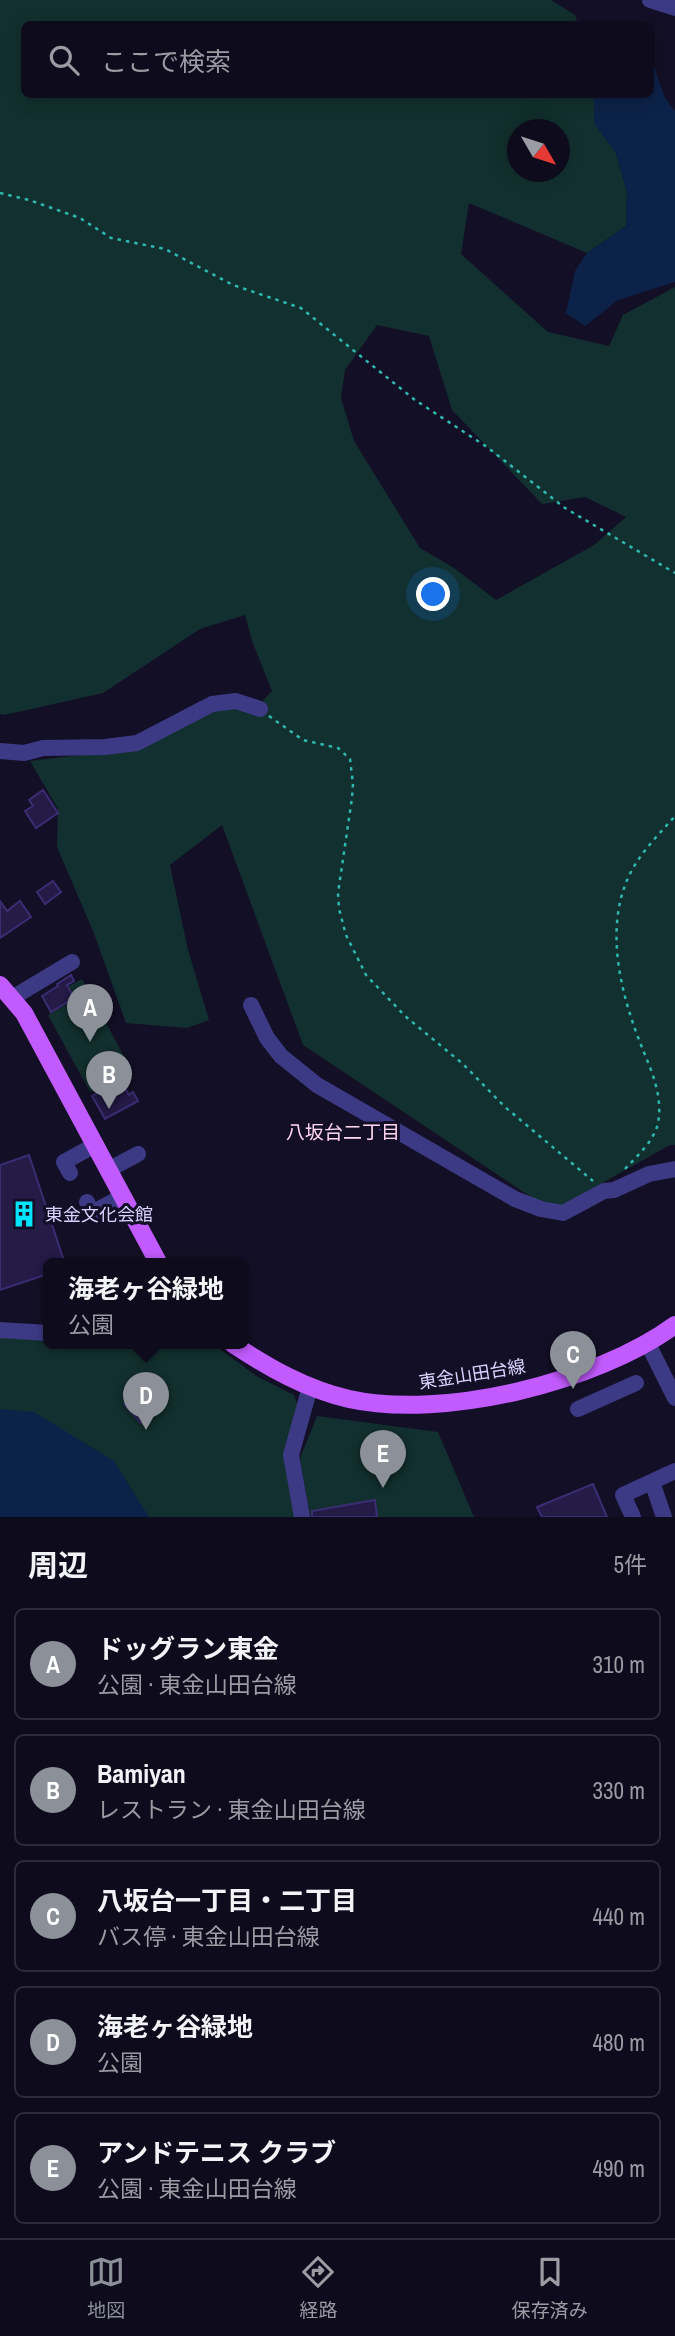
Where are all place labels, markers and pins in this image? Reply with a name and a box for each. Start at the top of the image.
pin: A [67,984,113,1042]
pin: B [86,1051,132,1109]
building icon: 東金文化会館 [9,1199,39,1229]
place label: 東金文化会館 [45,1202,153,1227]
pin: C [550,1331,596,1389]
pin: D [123,1372,169,1430]
pin: E [360,1430,406,1488]

